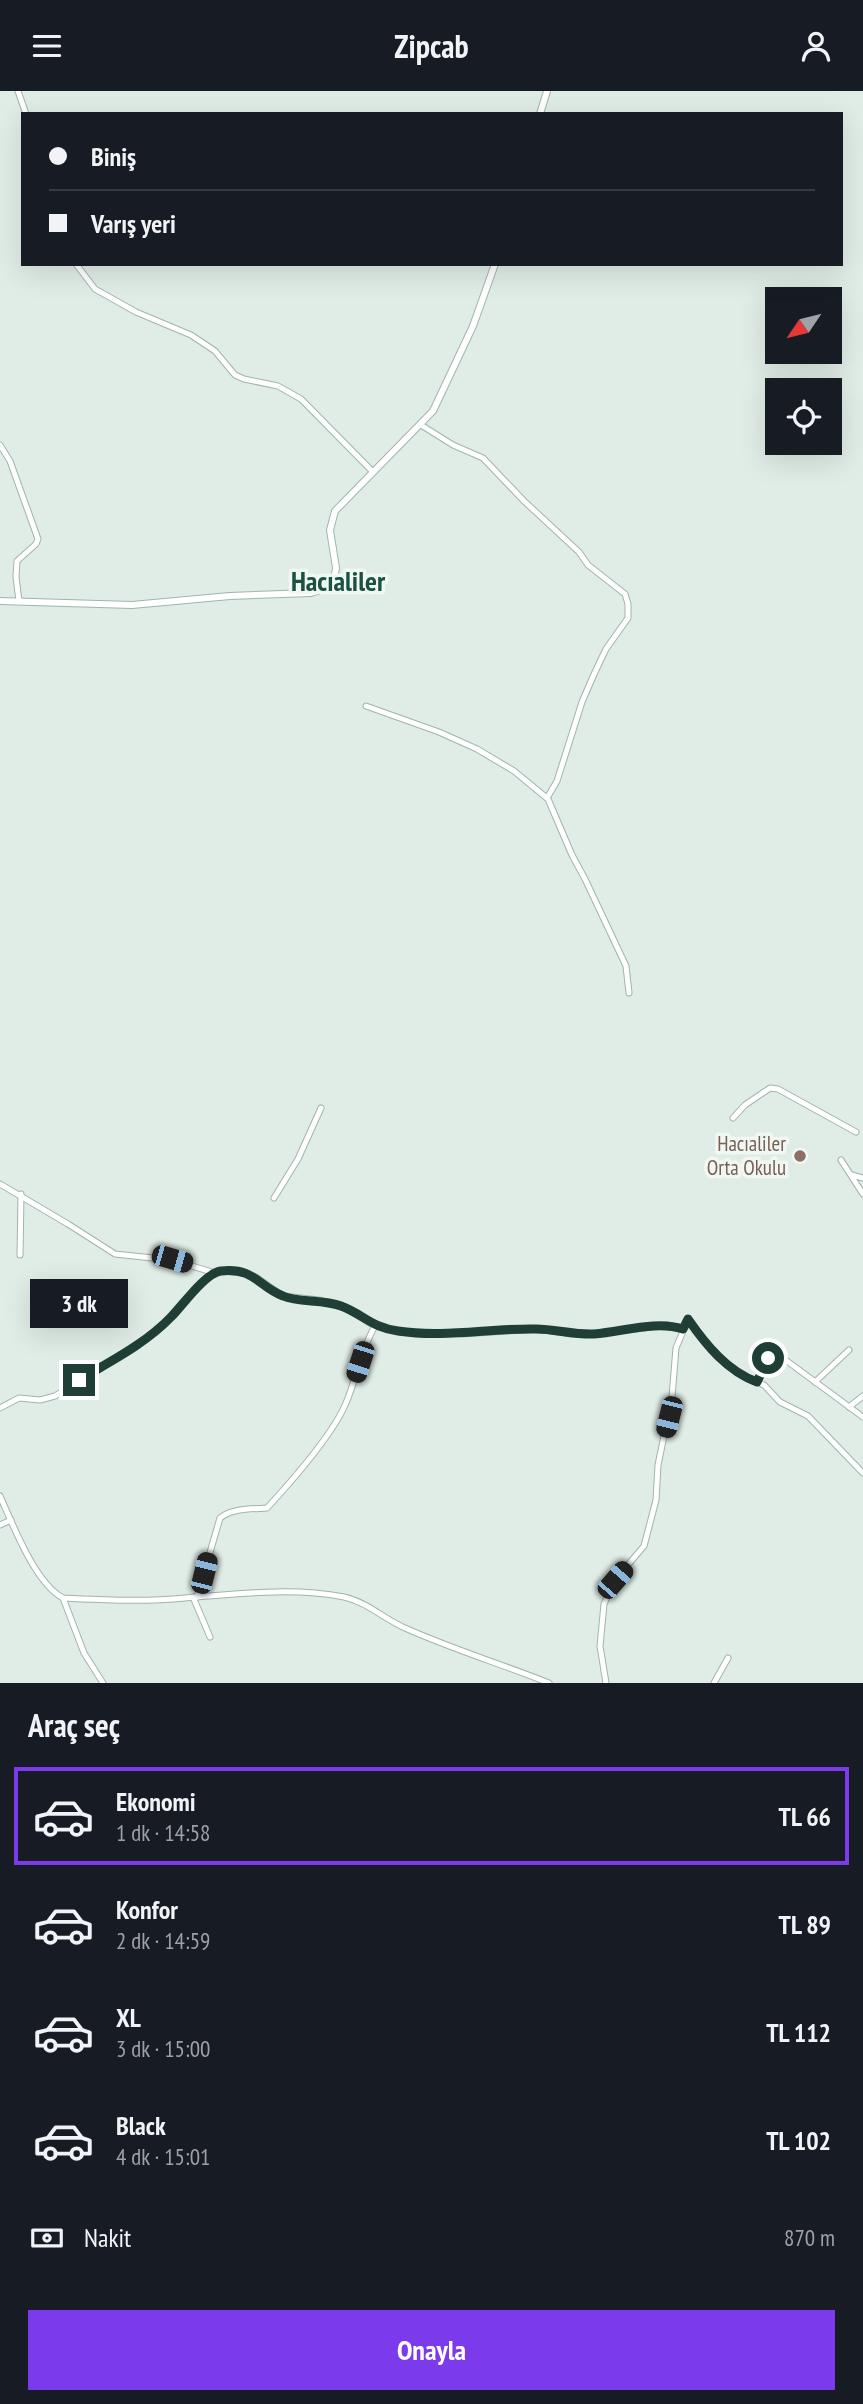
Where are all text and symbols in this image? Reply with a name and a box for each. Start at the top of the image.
text: Zipcab [394,25,469,67]
icon: menu [28,27,66,65]
icon: person [797,27,835,65]
text: Biniş [91,140,136,173]
text: Varış yeri [91,207,176,240]
north arrow [765,287,842,364]
map controls [765,287,842,455]
button: locate [765,378,842,455]
district label: Hacıaliler [291,562,386,599]
place label: Hacıaliler Orta Okulu [707,1130,786,1181]
marker: Hacıaliler Orta Okulu [792,1148,808,1164]
car [149,1243,196,1275]
callout: 3 dk [30,1279,128,1327]
text: 3 dk [61,1289,97,1318]
car [344,1339,377,1385]
route start [752,1342,784,1374]
route end [63,1364,95,1396]
car [654,1394,685,1440]
car [189,1550,220,1596]
car [594,1557,637,1603]
text: Araç seç [28,1704,120,1746]
icon: car [32,1785,95,1848]
text: Ekonomi [116,1785,196,1818]
text: TL 66 [779,1800,831,1833]
text: 1 dk · 14:58 [116,1818,210,1847]
icon: car [32,1893,95,1956]
text: Konfor [116,1893,178,1926]
text: TL 89 [779,1908,831,1941]
text: 2 dk · 14:59 [116,1926,210,1955]
icon: car [32,2001,95,2064]
text: XL [116,2001,141,2034]
text: TL 112 [766,2016,831,2049]
text: 3 dk · 15:00 [116,2034,210,2063]
icon: car [32,2109,95,2172]
text: Black [116,2109,166,2142]
text: TL 102 [766,2124,831,2157]
text: 4 dk · 15:01 [116,2142,210,2171]
icon: cash [28,2219,66,2257]
text: Nakit [84,2221,131,2254]
text: 870 m [784,2223,835,2252]
button: Onayla [28,2310,835,2390]

